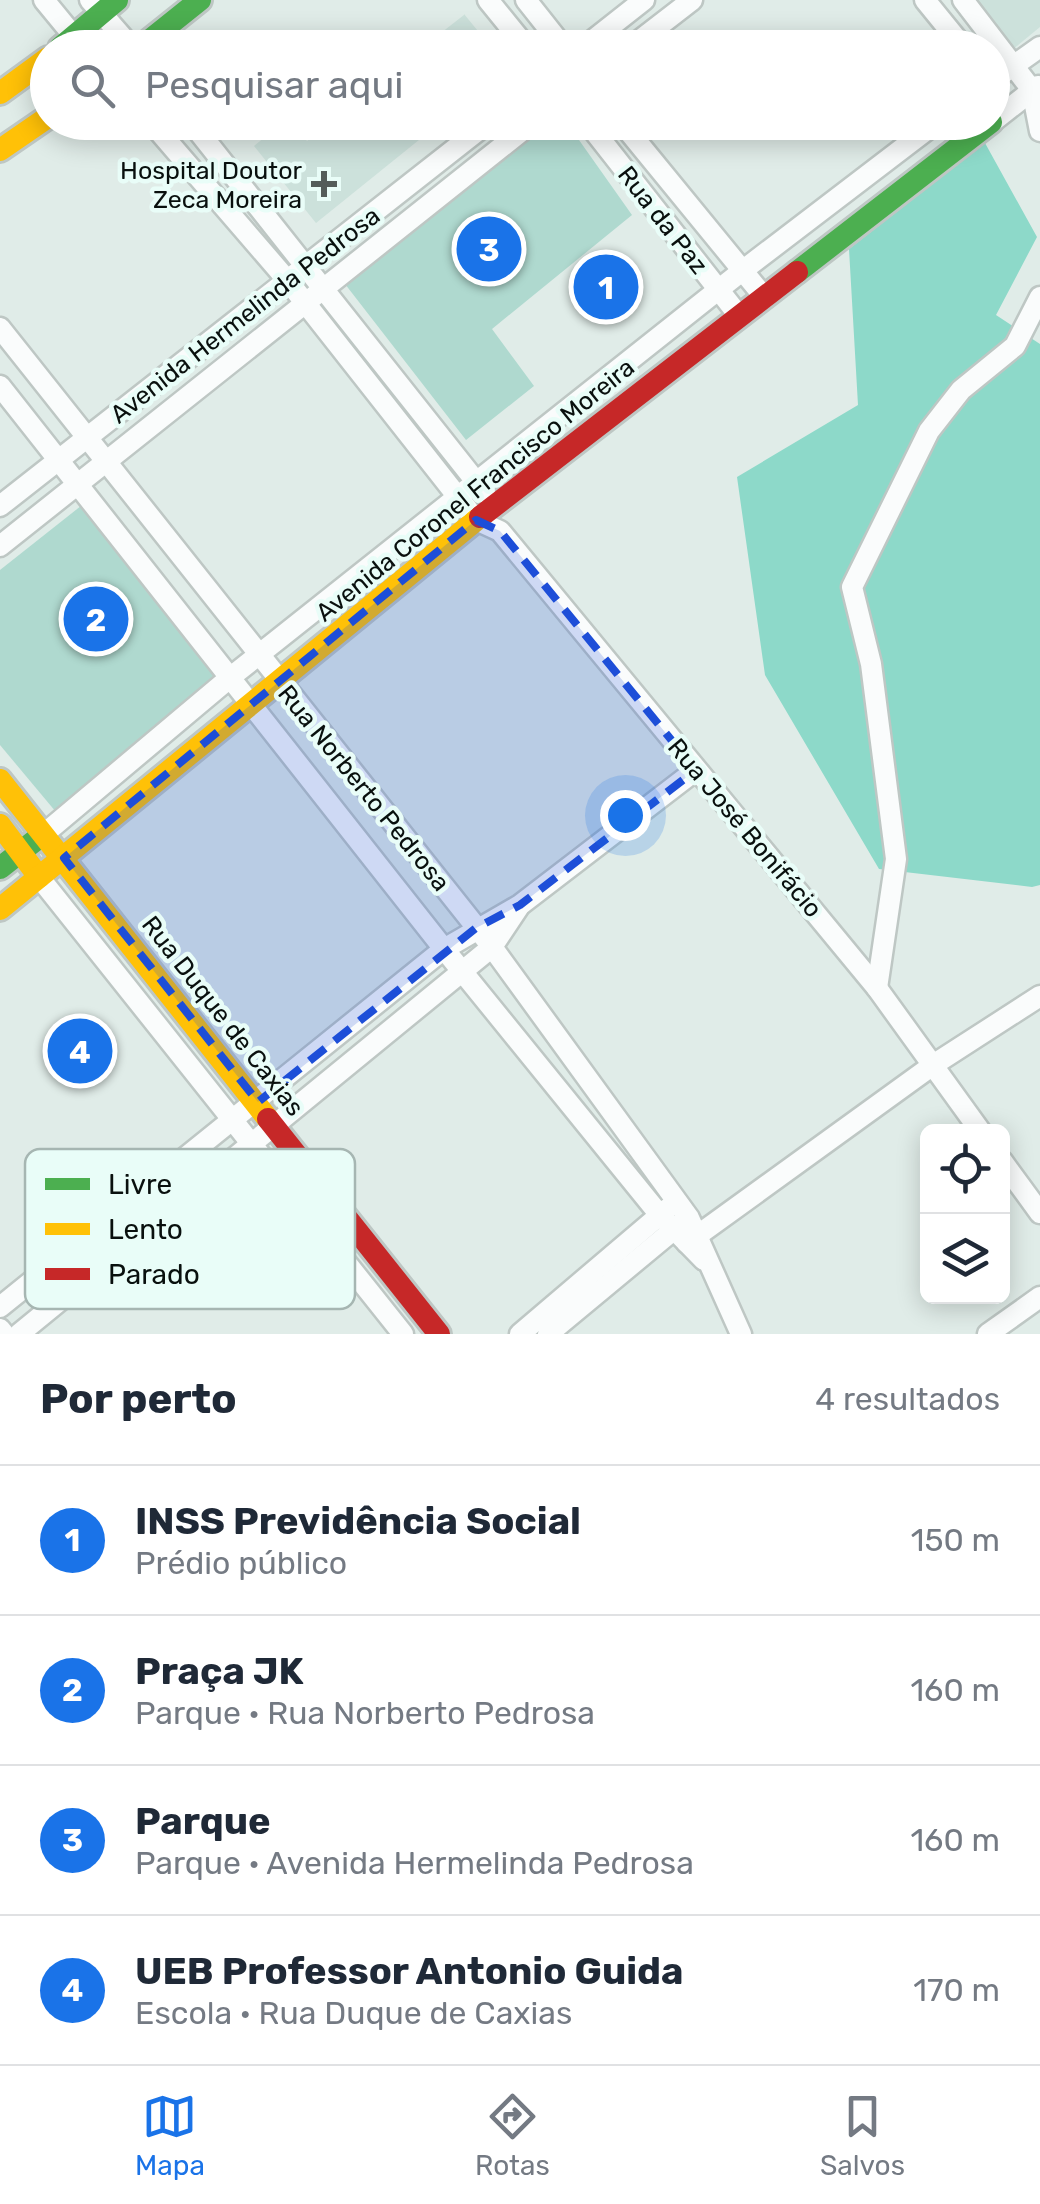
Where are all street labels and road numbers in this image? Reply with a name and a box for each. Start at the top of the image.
street label: Rua da Paz [612,160,714,280]
street label: Avenida Hermelinda Pedrosa [104,201,386,429]
street label: Avenida Coronel Francisco Moreira [310,352,640,628]
street label: Rua Norberto Pedrosa [272,679,456,897]
street label: Rua José Bonifácio [662,733,828,923]
street label: Rua Duque de Caxias [136,910,310,1122]

